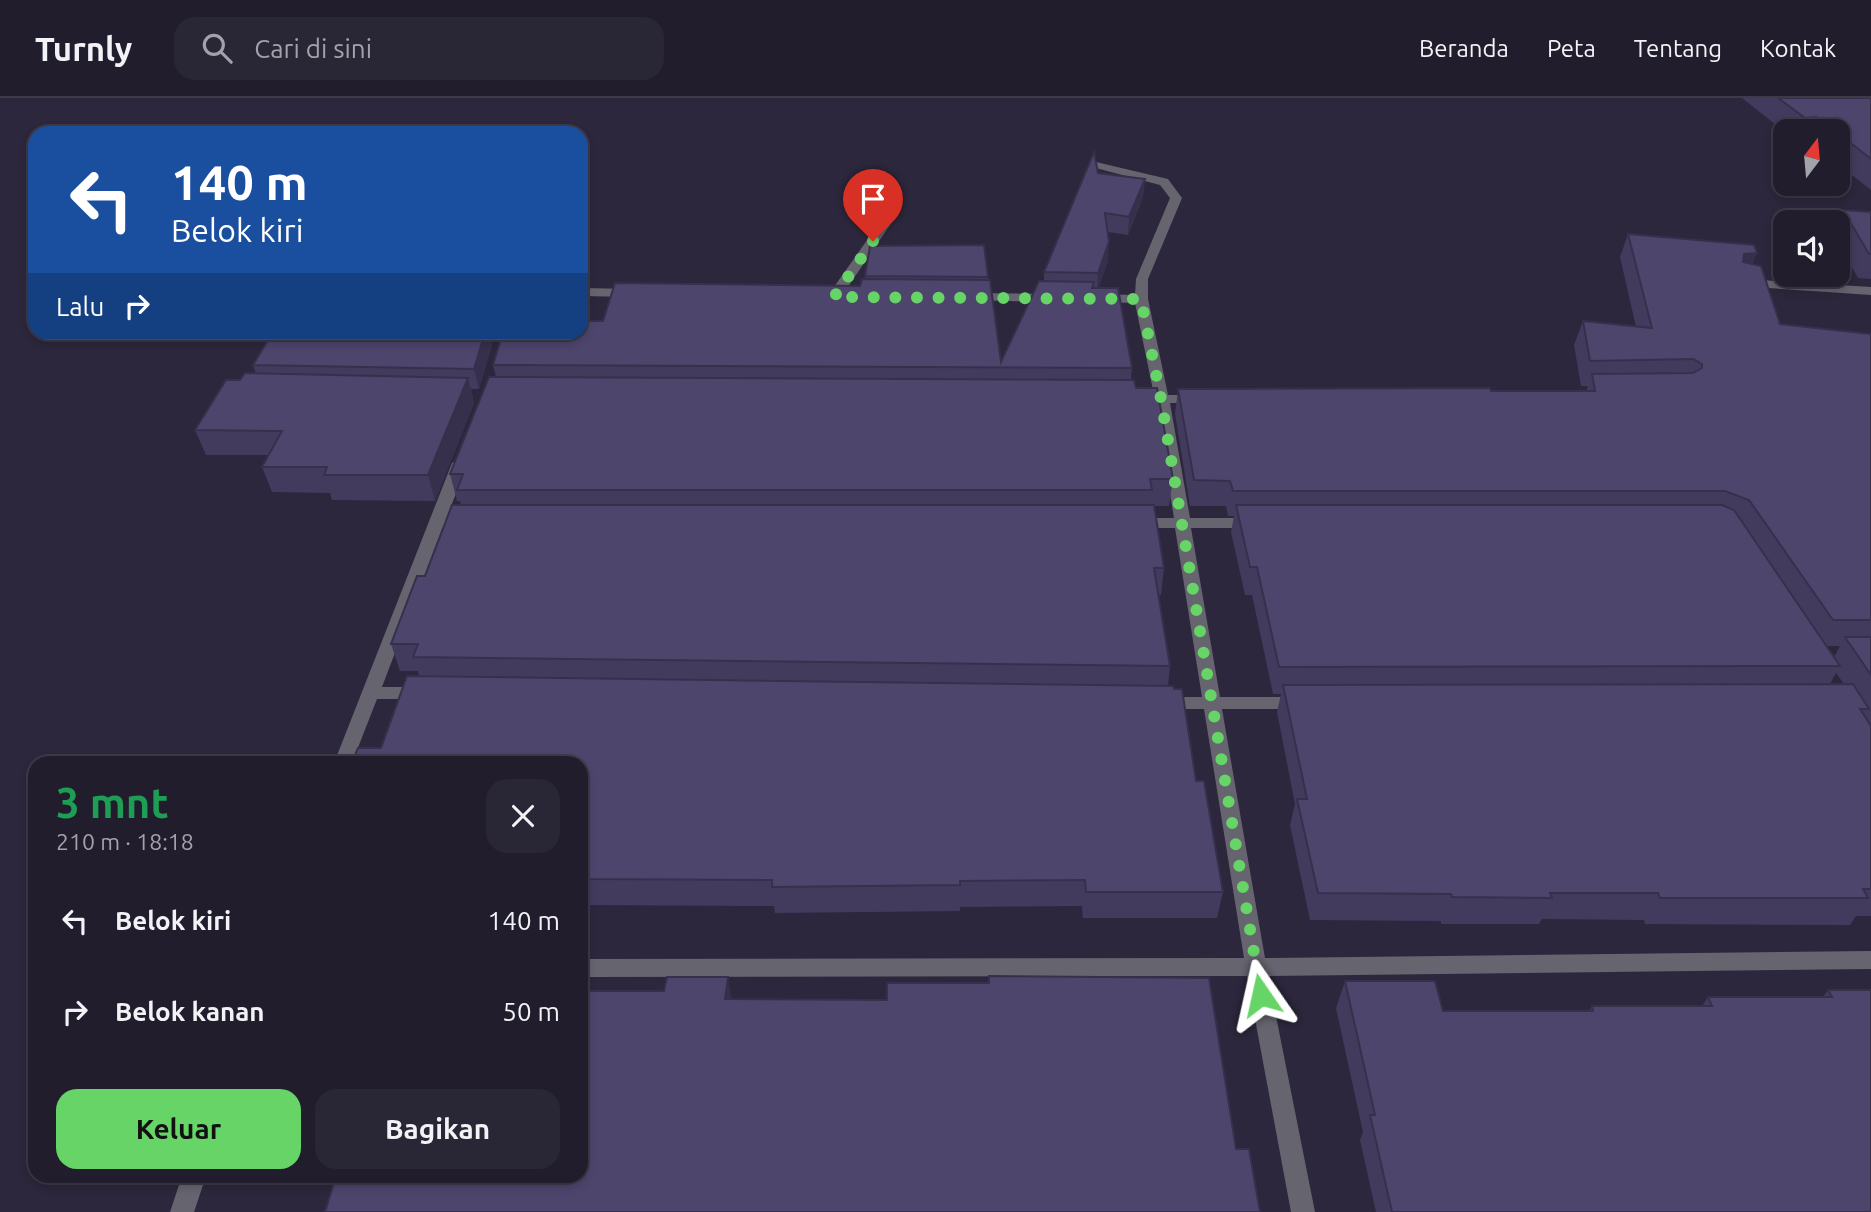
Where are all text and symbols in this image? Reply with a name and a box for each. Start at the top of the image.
search box [174,17,664,80]
icon: search [198,29,236,67]
text: Turnly [35,30,132,67]
text: Cari di sini [254,34,372,63]
text: Beranda [1419,35,1509,62]
text: Peta [1547,35,1596,62]
text: Tentang [1634,35,1722,62]
text: Kontak [1760,35,1836,62]
north arrow [1773,119,1850,196]
map controls [1773,119,1850,287]
icon: left [56,154,147,245]
text: 140 m [171,154,308,209]
pin [843,169,903,241]
icon: arrive [854,180,892,218]
button: sound [1773,210,1850,287]
text: Belok kiri [171,212,303,248]
icon: right [118,287,156,325]
text: Lalu [56,292,104,321]
text: 3 mnt [56,779,169,826]
button: close [486,779,560,853]
text: 210 m · 18:18 [56,829,194,854]
icon: left [56,902,94,940]
text: Belok kiri [115,906,231,935]
text: 140 m [488,906,560,935]
position arrow [1224,958,1298,1032]
icon: right [56,993,94,1031]
text: Belok kanan [115,997,265,1026]
text: 50 m [502,997,560,1026]
button: Keluar [56,1089,301,1169]
button: Bagikan [315,1089,560,1169]

